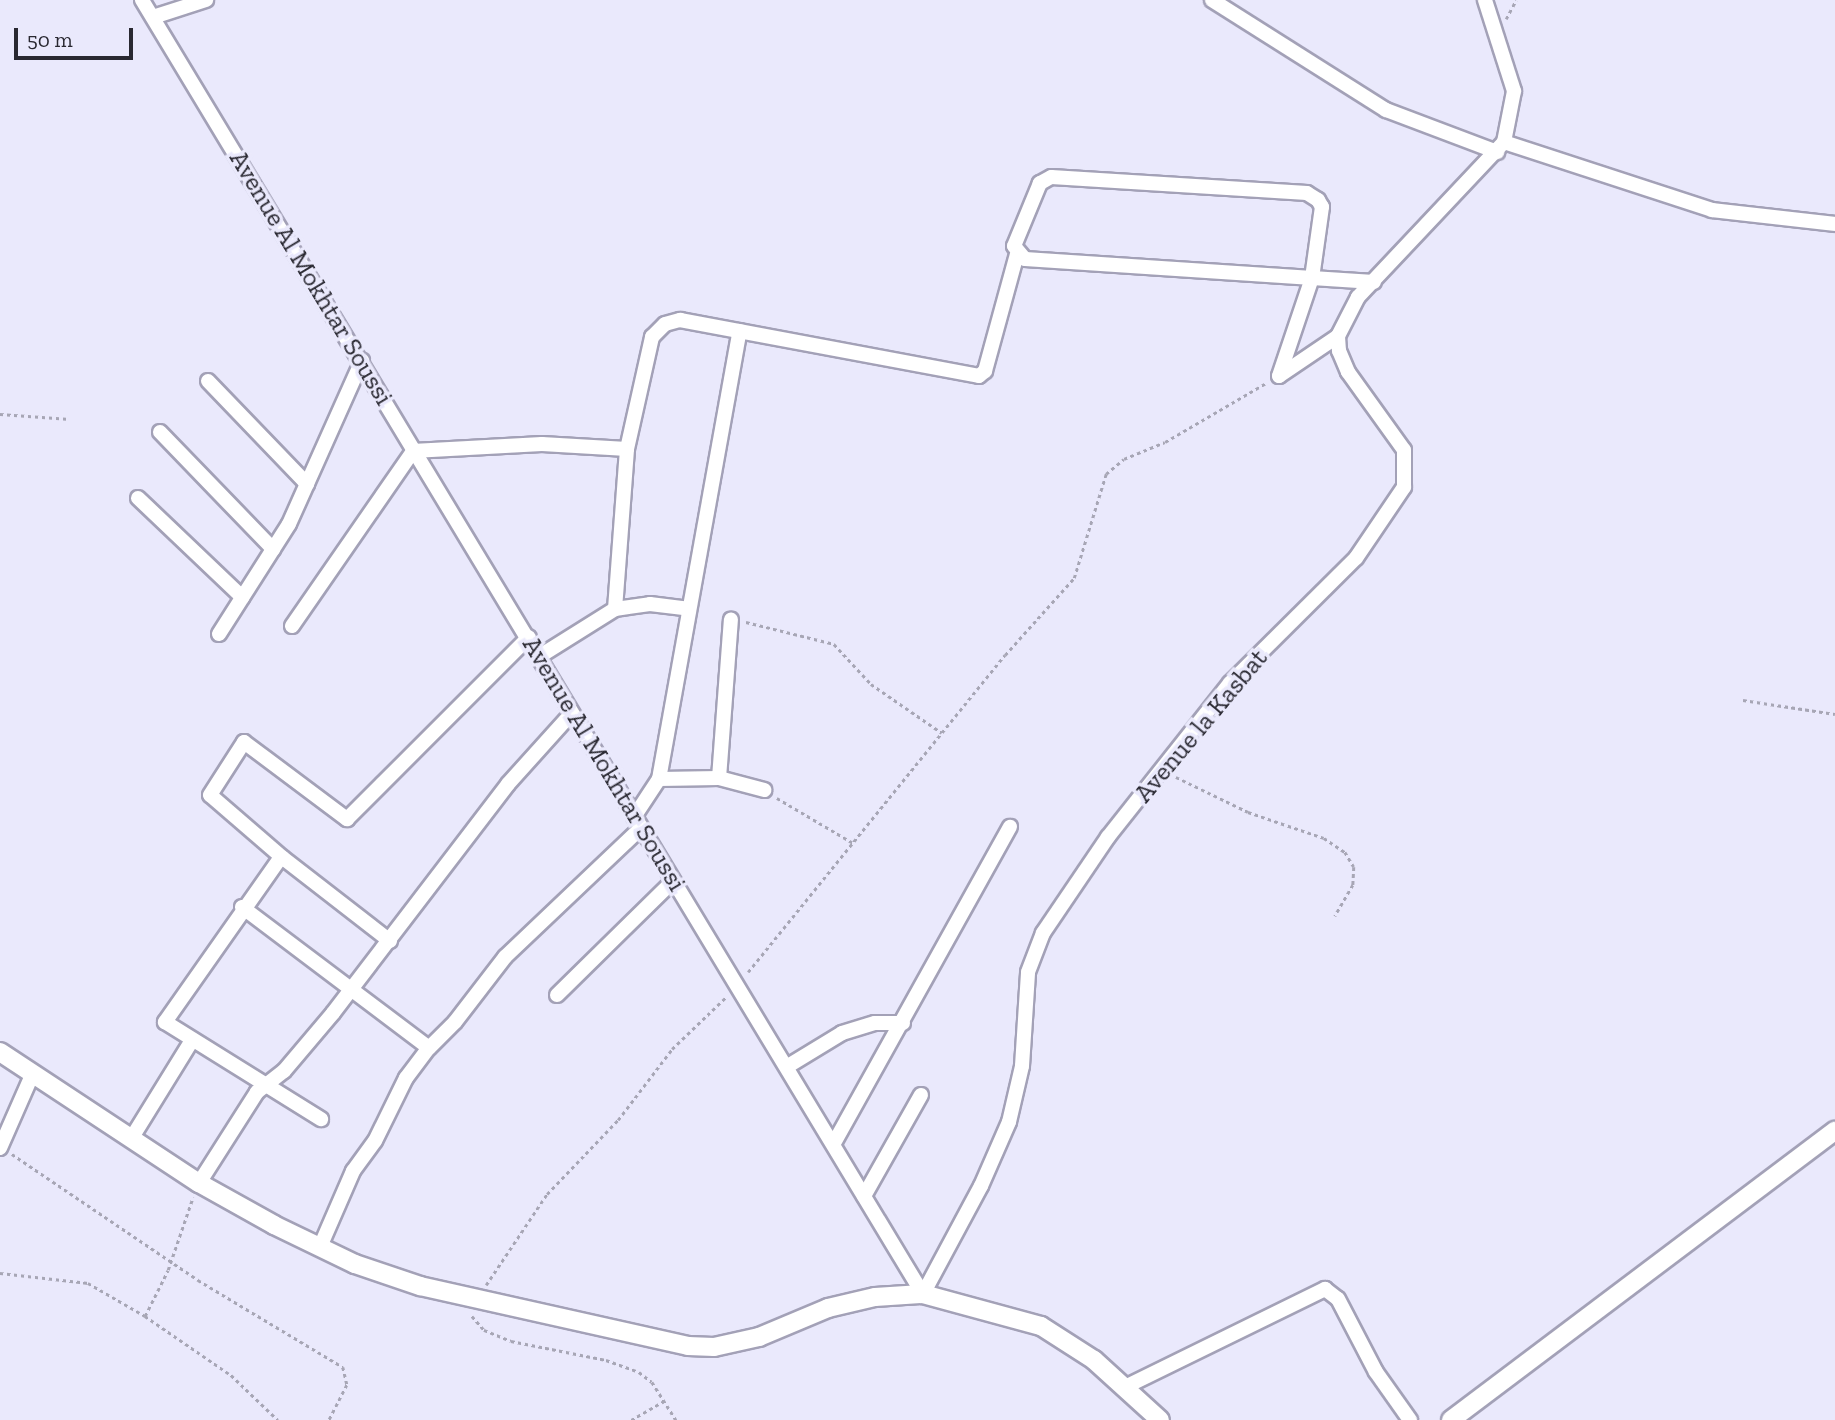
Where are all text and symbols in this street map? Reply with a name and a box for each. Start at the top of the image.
scale bar [18,14,136,58]
text: 50 m [27,27,73,52]
street label: Avenue Al Mokhtar Soussi [222,145,400,411]
street label: Avenue Al Mokhtar Soussi [515,631,693,897]
street label: Avenue la Kasbat [1128,643,1274,809]

